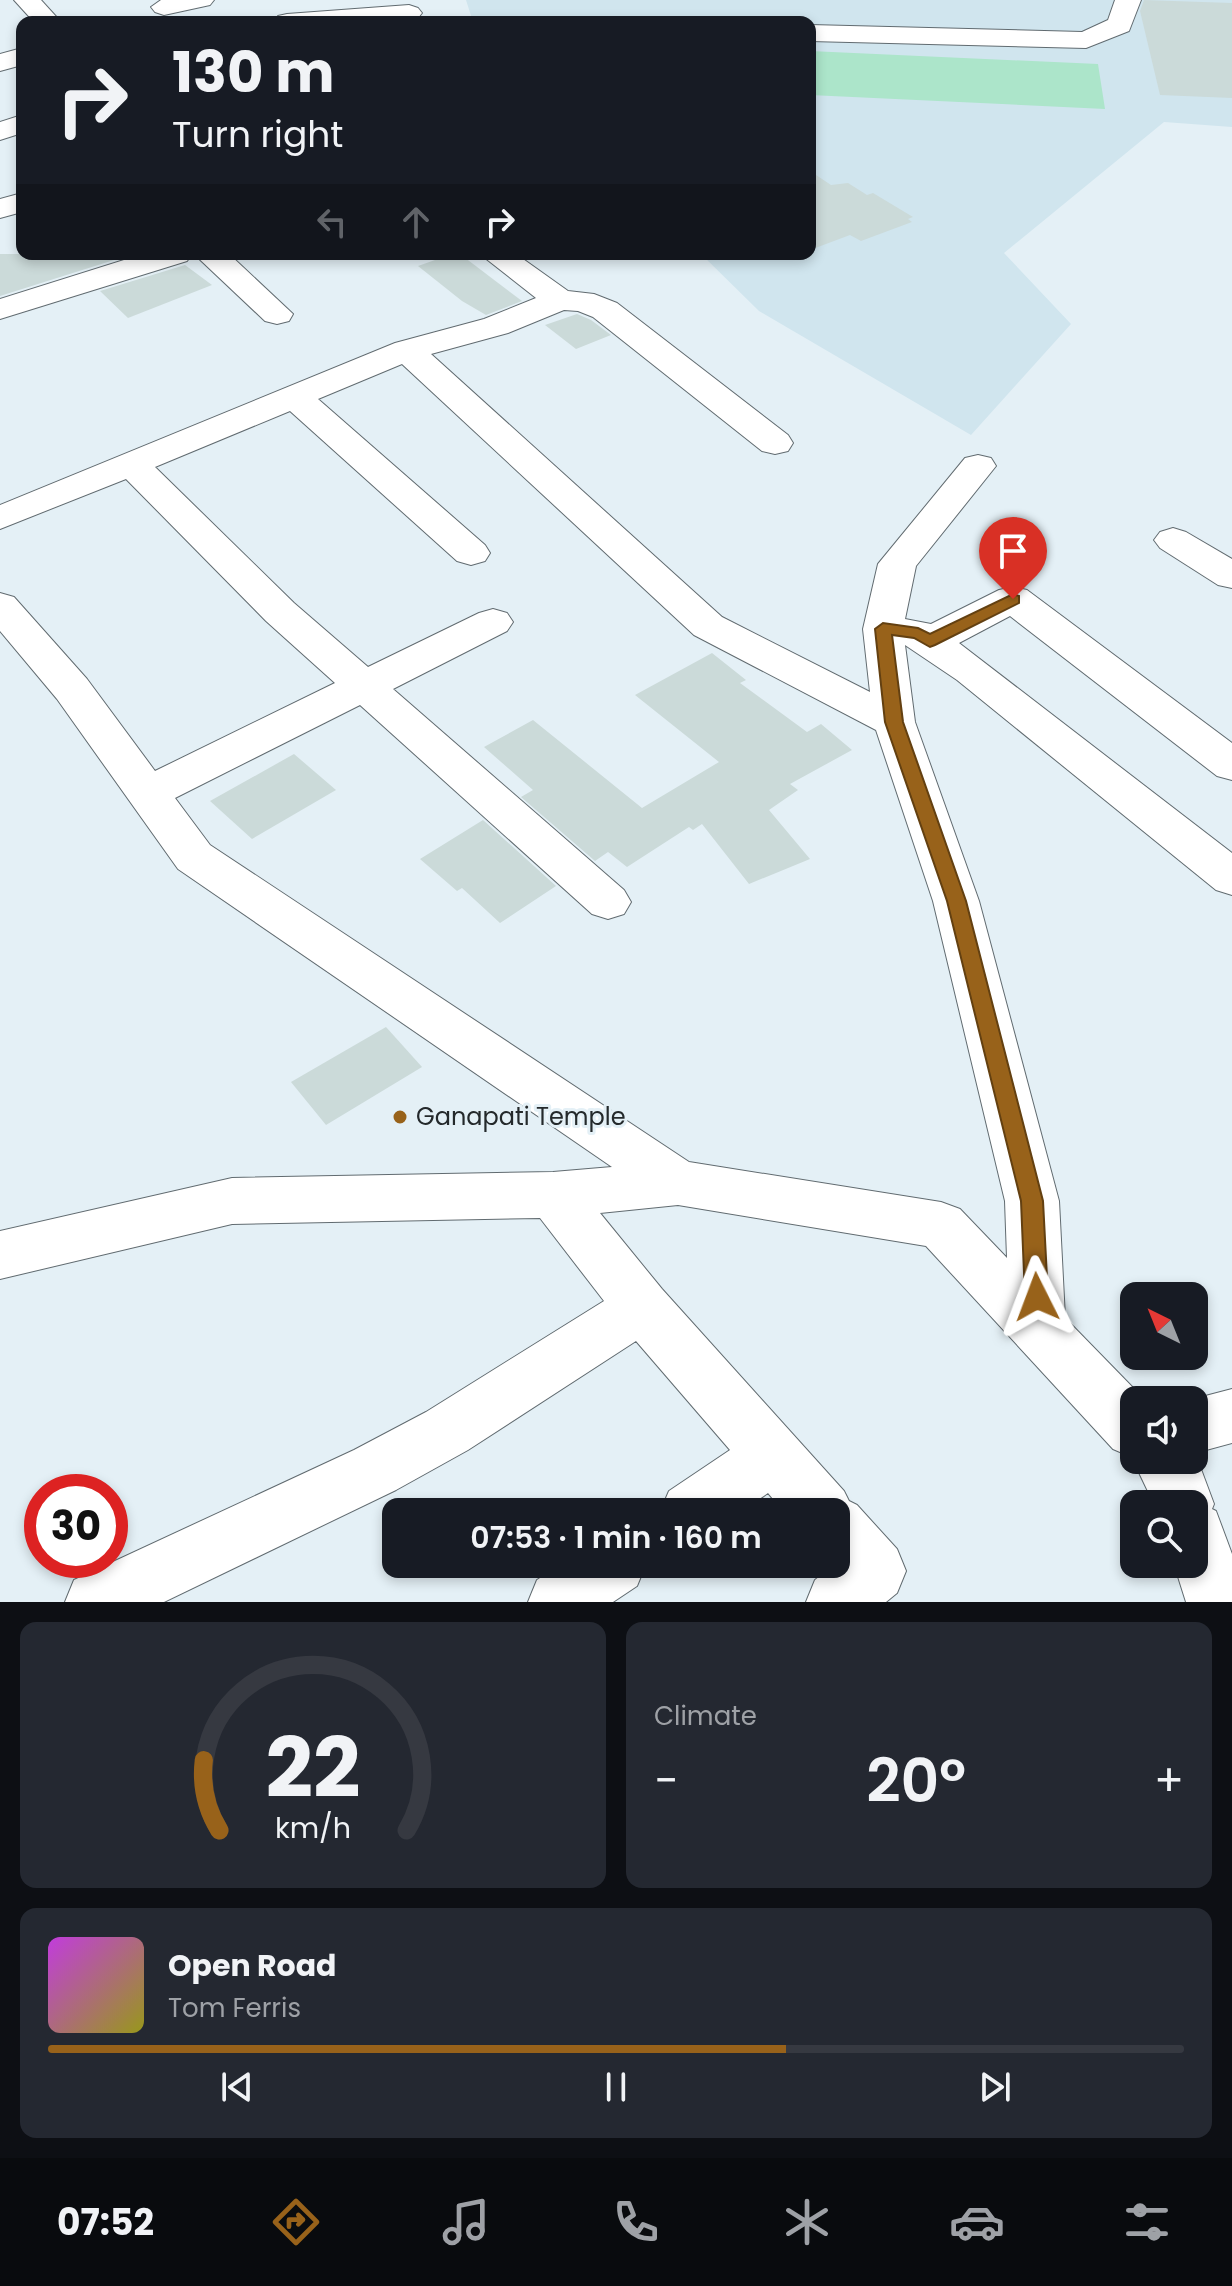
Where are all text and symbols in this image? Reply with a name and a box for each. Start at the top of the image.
text: 130 m [172,33,335,112]
icon: right [40,48,144,152]
text: Turn right [172,109,343,160]
icon: left [310,200,354,244]
icon: ahead [394,200,438,244]
icon: right [478,200,522,244]
pin [979,517,1047,599]
icon: arrive [991,529,1035,573]
place label: Ganapati Temple [416,1100,626,1133]
marker: Ganapati Temple [391,1108,409,1126]
position arrow [995,1255,1079,1339]
north arrow [1120,1282,1208,1370]
map controls [1120,1282,1208,1578]
button: sound [1120,1386,1208,1474]
speed limit sign: 30 [24,1474,128,1578]
button: search [1120,1490,1208,1578]
text: 07:53 · 1 min · 160 m [470,1516,762,1559]
text: Climate [654,1698,757,1734]
text: 22 [265,1710,361,1826]
text: 20° [866,1739,966,1823]
text: − [654,1750,678,1811]
text: + [1154,1750,1184,1811]
text: km/h [275,1808,351,1848]
text: Open Road [168,1944,336,1987]
text: Tom Ferris [168,1990,301,2026]
icon: previous [215,2065,259,2109]
icon: pause [594,2065,638,2109]
icon: next [973,2065,1017,2109]
icon: directions [268,2194,324,2250]
icon: music [438,2194,494,2250]
icon: phone [608,2194,664,2250]
icon: climate [779,2194,835,2250]
icon: car [949,2194,1005,2250]
icon: filters [1119,2194,1175,2250]
text: 07:52 [57,2197,154,2248]

